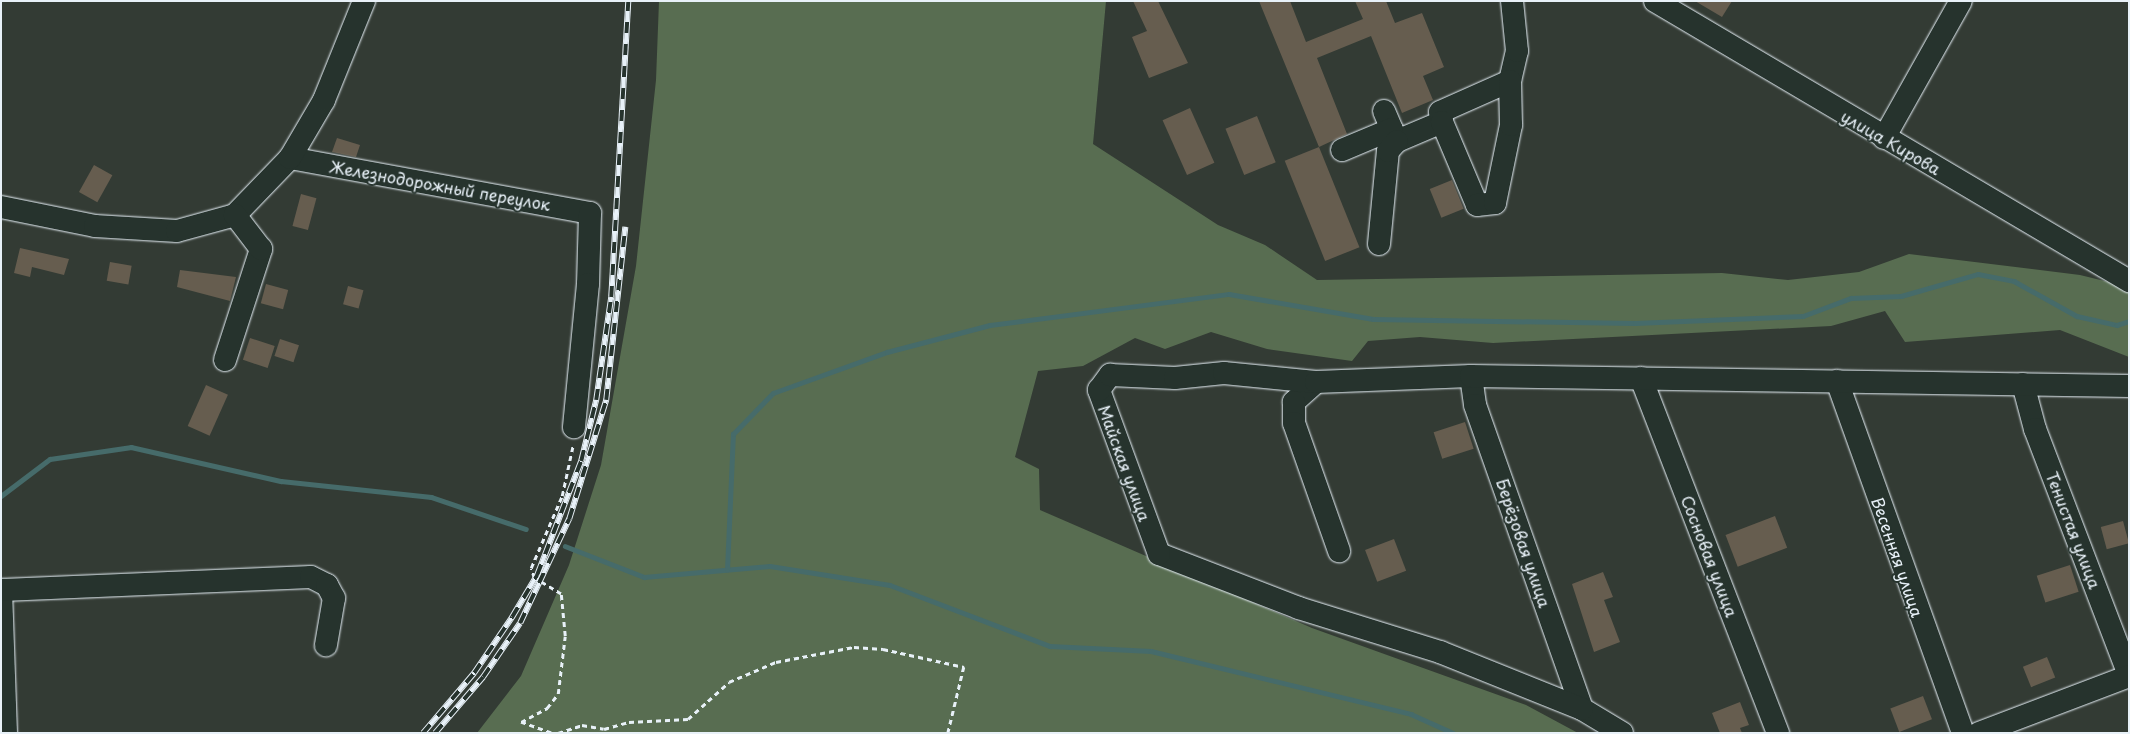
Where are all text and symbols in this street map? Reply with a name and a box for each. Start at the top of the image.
street label: улица Кирова [1838,106,1944,178]
street label: Железнодорожный переулок [328,156,552,214]
street label: Майская улица [1095,402,1155,524]
street label: Тенистая улица [2043,469,2105,591]
street label: Берёзовая улица [1493,476,1555,610]
street label: Сосновая улица [1678,492,1742,620]
street label: Весенняя улица [1868,494,1928,620]

